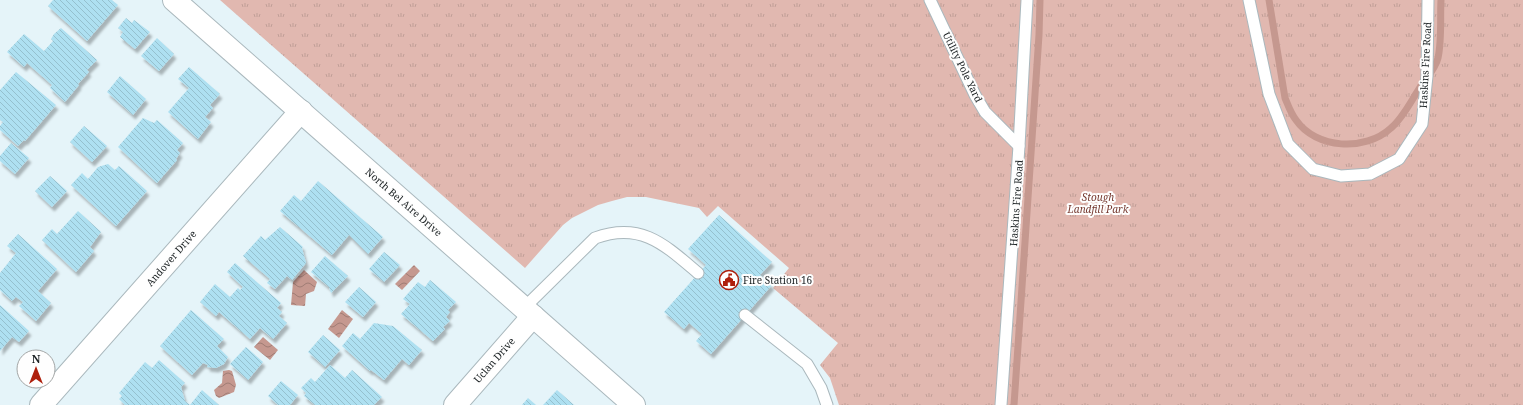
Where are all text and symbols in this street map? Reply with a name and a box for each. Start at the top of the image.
street label: Haskins Fire Road [1416,21,1434,109]
street label: Utility Pole Yard [940,29,986,105]
street label: Haskins Fire Road [1006,159,1026,247]
street label: North Bel Aire Drive [363,165,445,239]
park label: Stough Landfill Park [1067,190,1129,216]
street label: Andover Drive [143,227,199,289]
public building icon: Fire Station 16 [718,269,740,291]
place label: Fire Station 16 [743,273,812,287]
street label: Uclan Drive [470,334,518,386]
north arrow [16,349,56,389]
text: N [32,351,41,366]

